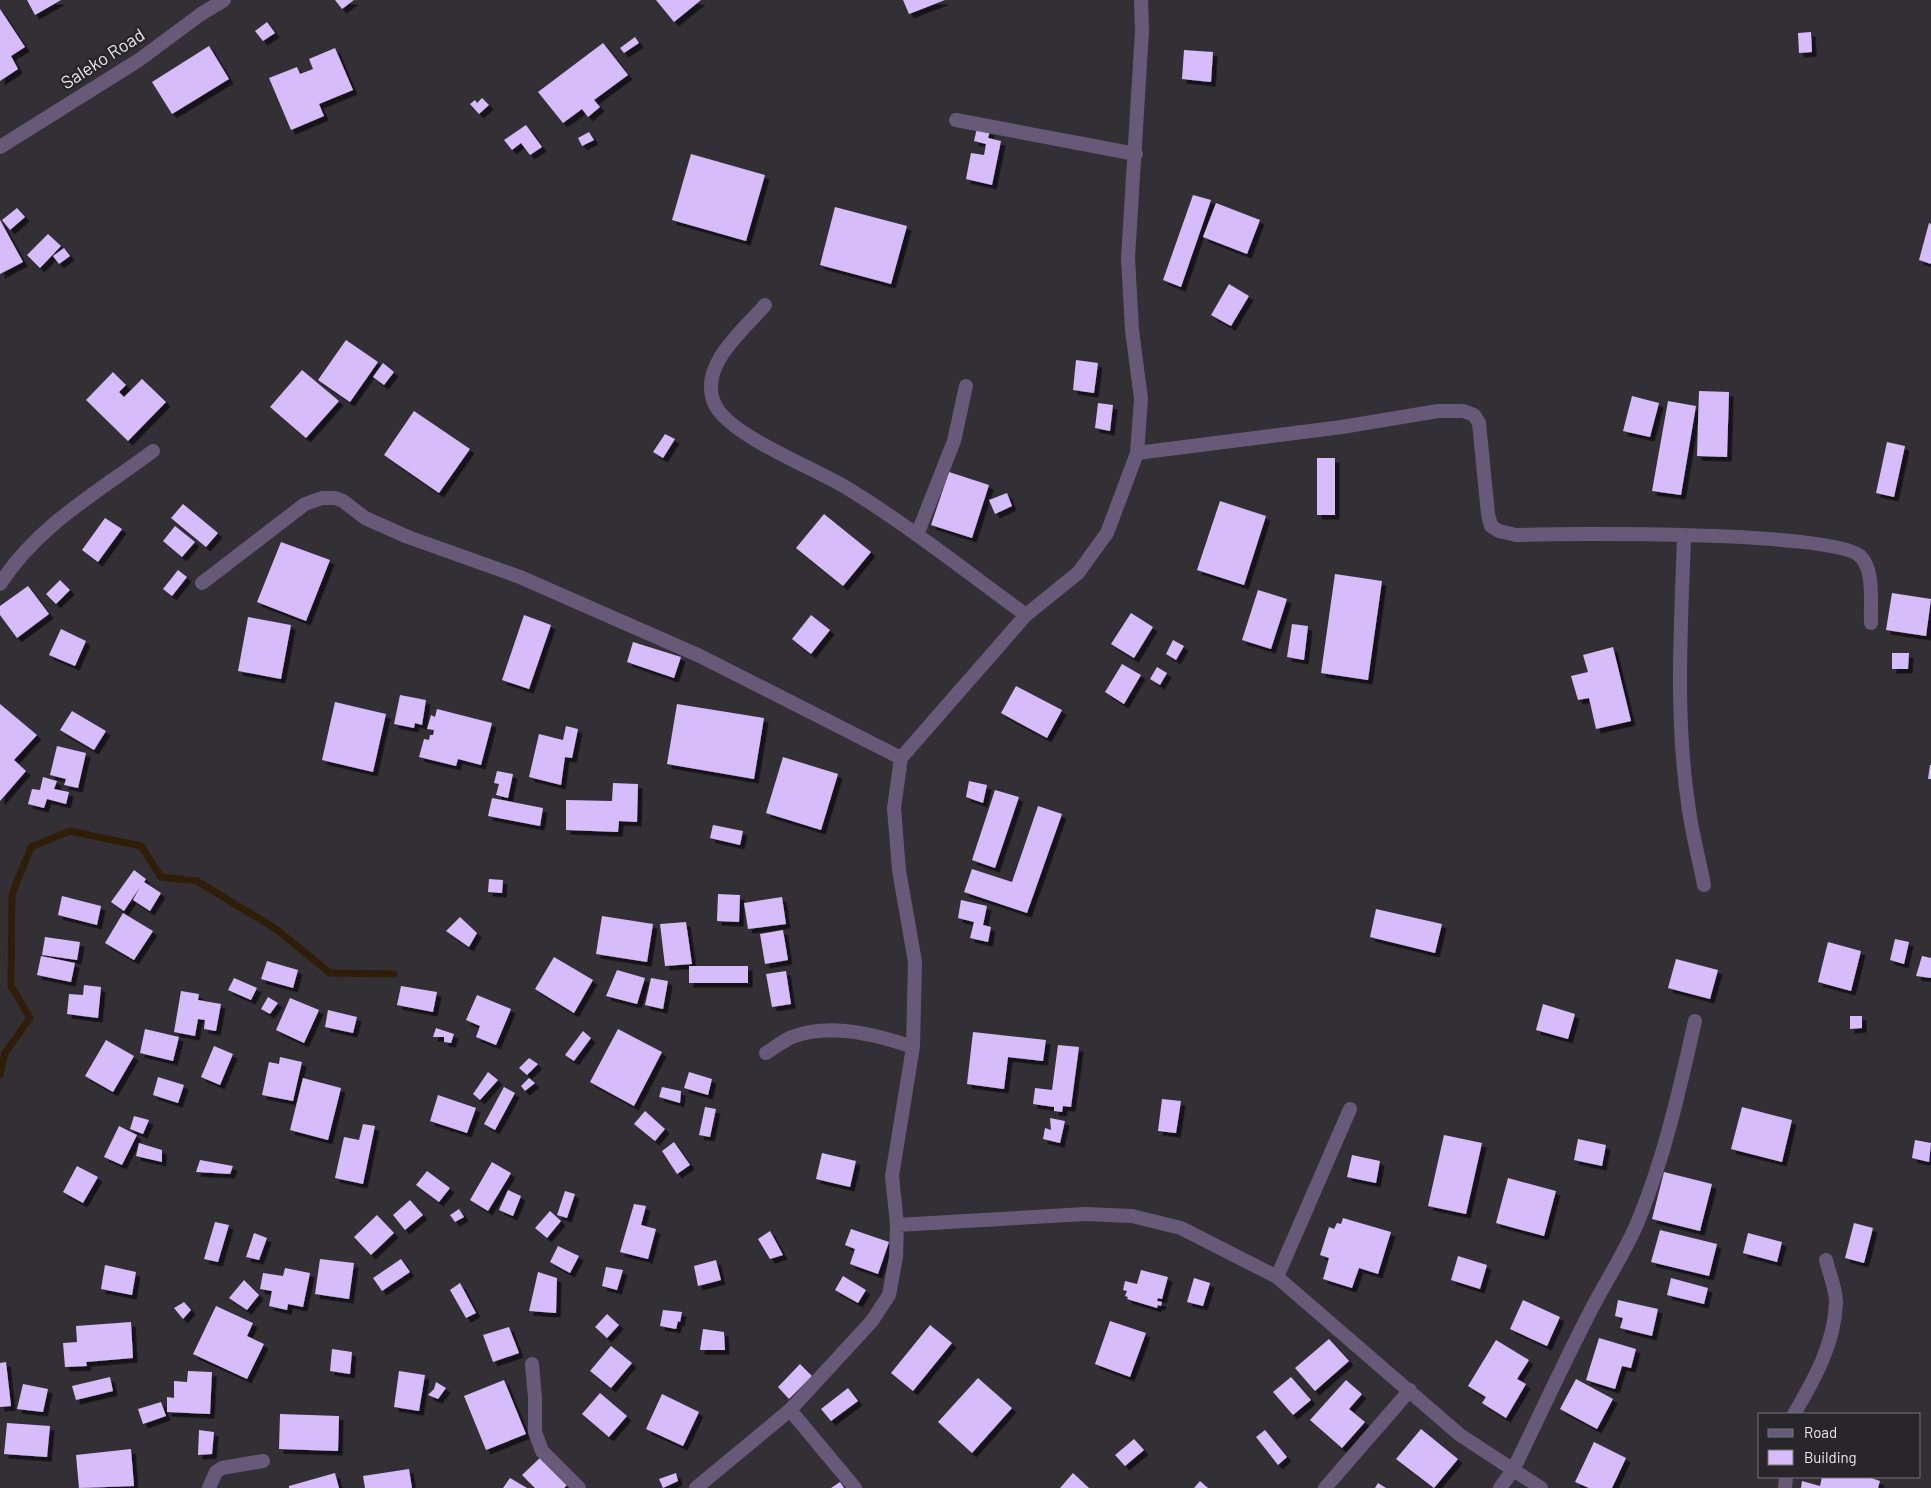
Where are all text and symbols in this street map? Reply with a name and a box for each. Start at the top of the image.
street label: Saleko Road [57,23,148,93]
legend [1758,1413,1921,1478]
text: Road [1804,1423,1837,1441]
text: Building [1804,1448,1857,1466]

